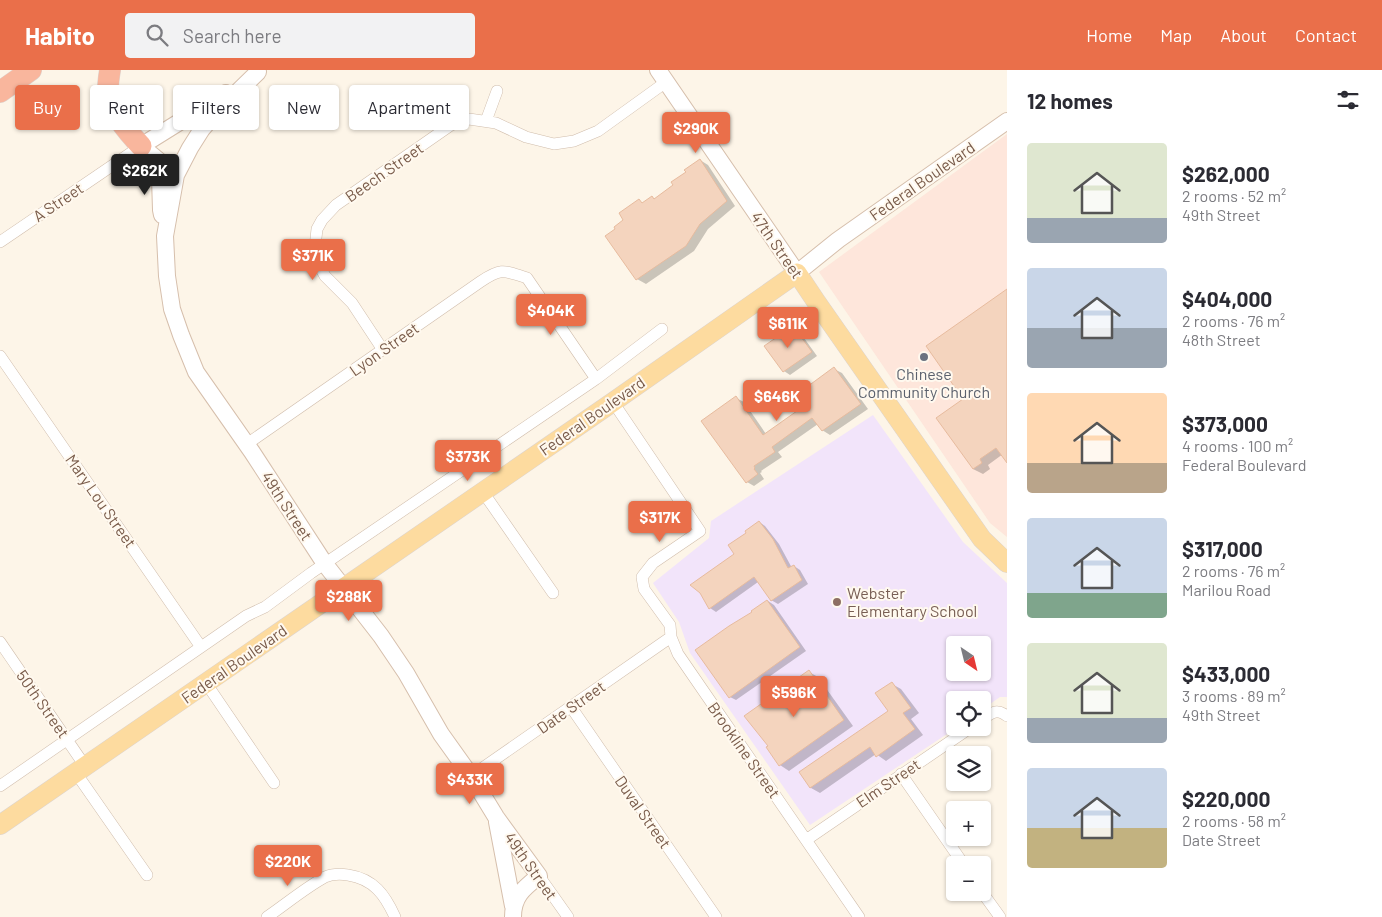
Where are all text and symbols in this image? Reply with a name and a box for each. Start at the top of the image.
search box [125,13,475,58]
text: Habito [25,21,95,50]
icon: search [143,21,171,49]
text: Search here [183,24,282,47]
text: Home [1086,24,1132,46]
text: Map [1160,24,1192,46]
text: About [1220,24,1267,46]
text: Contact [1295,24,1357,46]
chip: Buy [15,85,80,130]
chip: Rent [90,85,163,130]
chip: Filters [173,85,259,130]
chip: New [269,85,339,130]
chip: Apartment [349,85,469,130]
icon: filters [1334,86,1362,114]
text: 12 homes [1027,88,1113,113]
pin: $290K [661,112,731,154]
text: $290K [673,118,719,137]
street label: Federal Boulevard [865,137,978,224]
street label: Beech Street [341,138,426,205]
pin: $262K [110,154,180,196]
text: $262K [122,160,168,179]
text: $262,000 [1182,161,1270,186]
icon: home [1067,163,1127,223]
street label: A Street [29,178,86,225]
text: 2 rooms · 52 m² [1182,186,1286,205]
text: 49th Street [1182,205,1260,224]
street label: 47th Street [747,208,807,282]
pin: $371K [278,238,348,281]
text: $371K [292,245,334,264]
text: $404,000 [1182,286,1272,311]
icon: home [1067,288,1127,348]
pin: $404K [516,294,586,336]
text: $404K [527,300,575,319]
pin: $611K [753,306,823,349]
text: 2 rooms · 76 m² [1182,311,1285,330]
text: $611K [768,313,808,332]
street label: Lyon Street [345,318,422,379]
text: 48th Street [1182,330,1260,349]
marker: Chinese Community Church [918,351,930,363]
place label: Chinese Community Church [858,364,990,401]
street label: Federal Boulevard [535,372,648,459]
pin: $646K [742,380,812,422]
text: $646K [754,386,800,405]
text: $373,000 [1182,411,1268,436]
icon: home [1067,413,1127,473]
text: 4 rooms · 100 m² [1182,436,1293,455]
pin: $373K [433,440,503,482]
text: $373K [446,446,490,465]
street label: Mary Lou Street [62,450,141,551]
text: Federal Boulevard [1182,455,1307,474]
street label: 49th Street [258,468,317,544]
pin: $317K [625,500,695,543]
text: $317K [639,507,681,526]
text: $317,000 [1182,536,1263,561]
icon: home [1067,538,1127,598]
text: 2 rooms · 76 m² [1182,561,1285,580]
pin: $288K [314,580,384,622]
text: Marilou Road [1182,580,1271,599]
place label: Webster Elementary School [847,583,977,620]
text: $288K [326,586,372,605]
marker: Webster Elementary School [831,596,843,608]
street label: Federal Boulevard [177,620,290,707]
north arrow [946,636,991,681]
map controls [946,636,991,901]
text: $433,000 [1182,661,1270,686]
icon: home [1067,663,1127,723]
street label: 50th Street [13,666,74,741]
street label: Date Street [533,676,608,737]
pin: $596K [759,676,829,718]
text: $596K [772,682,816,701]
text: 3 rooms · 89 m² [1182,686,1286,705]
button: locate [946,691,991,736]
street label: Brookline Street [704,698,785,801]
text: 49th Street [1182,705,1260,724]
button: layers [946,746,991,791]
street label: Elm Street [852,754,923,811]
pin: $433K [435,762,505,805]
text: $433K [447,769,493,788]
street label: Duval Street [611,772,675,852]
text: $220,000 [1182,786,1270,811]
icon: home [1067,788,1127,848]
button: + [946,801,991,846]
text: 2 rooms · 58 m² [1182,811,1286,830]
street label: 49th Street [501,828,562,903]
text: Date Street [1182,830,1261,849]
pin: $220K [253,844,323,887]
text: $220K [265,851,311,870]
button: − [946,856,991,901]

